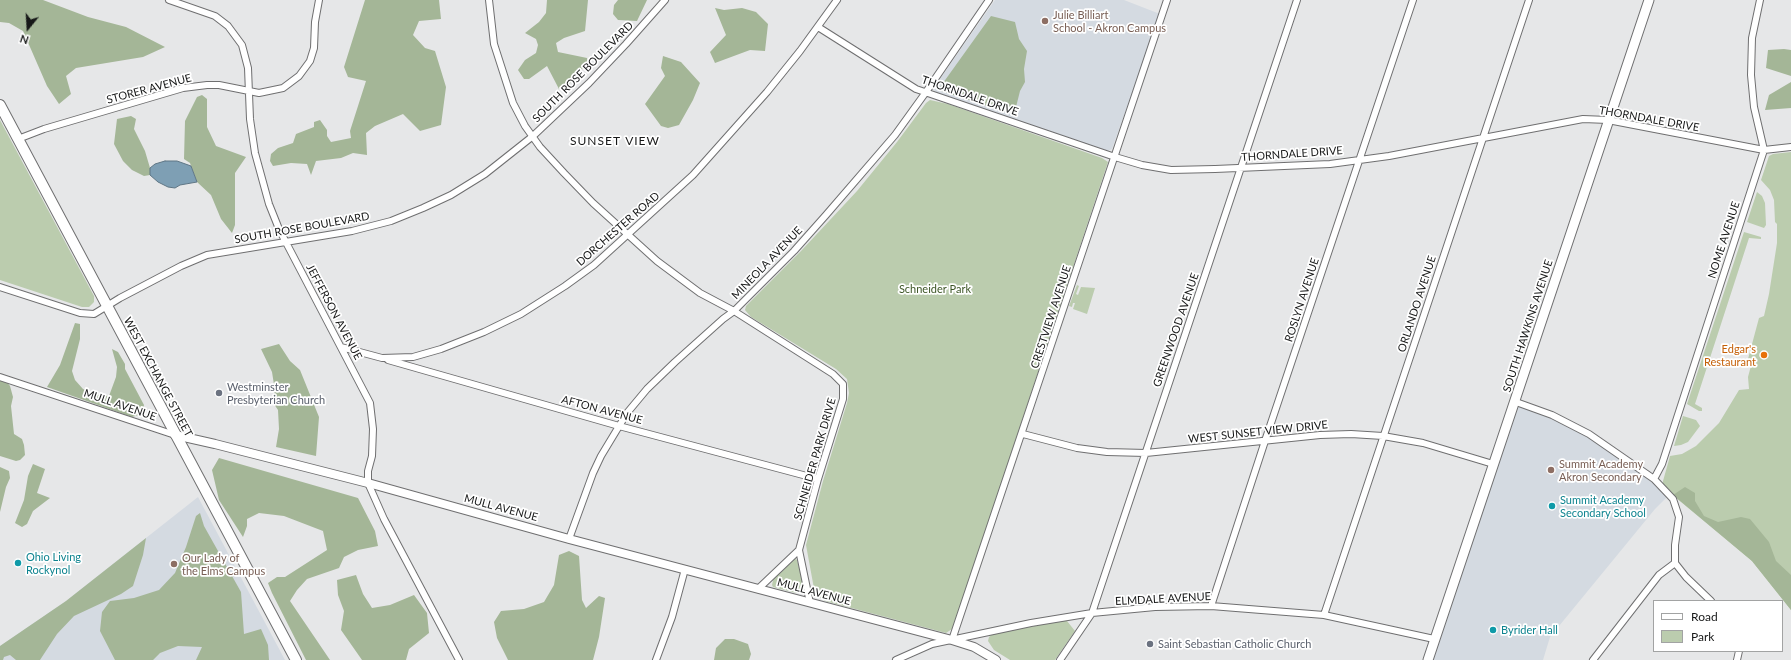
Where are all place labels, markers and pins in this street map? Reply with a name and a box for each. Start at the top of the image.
place label: Julie Billiart School - Akron Campus [1053,8,1166,34]
marker: Julie Billiart School - Akron Campus [1040,16,1050,26]
place label: Edgar's Restaurant [1704,342,1756,368]
marker: Edgar's Restaurant [1759,350,1769,360]
place label: Westminster Presbyterian Church [227,380,325,406]
marker: Westminster Presbyterian Church [214,388,224,398]
place label: Summit Academy Akron Secondary [1559,457,1643,483]
marker: Summit Academy Akron Secondary [1546,465,1556,475]
place label: Summit Academy Secondary School [1560,493,1646,519]
marker: Summit Academy Secondary School [1547,501,1557,511]
place label: Ohio Living Rockynol [26,550,81,576]
place label: Our Lady of the Elms Campus [182,551,265,577]
marker: Ohio Living Rockynol [13,558,23,568]
marker: Our Lady of the Elms Campus [169,559,179,569]
place label: Byrider Hall [1501,623,1558,637]
marker: Byrider Hall [1488,625,1498,635]
place label: Saint Sebastian Catholic Church [1158,637,1311,651]
marker: Saint Sebastian Catholic Church [1145,639,1155,649]

